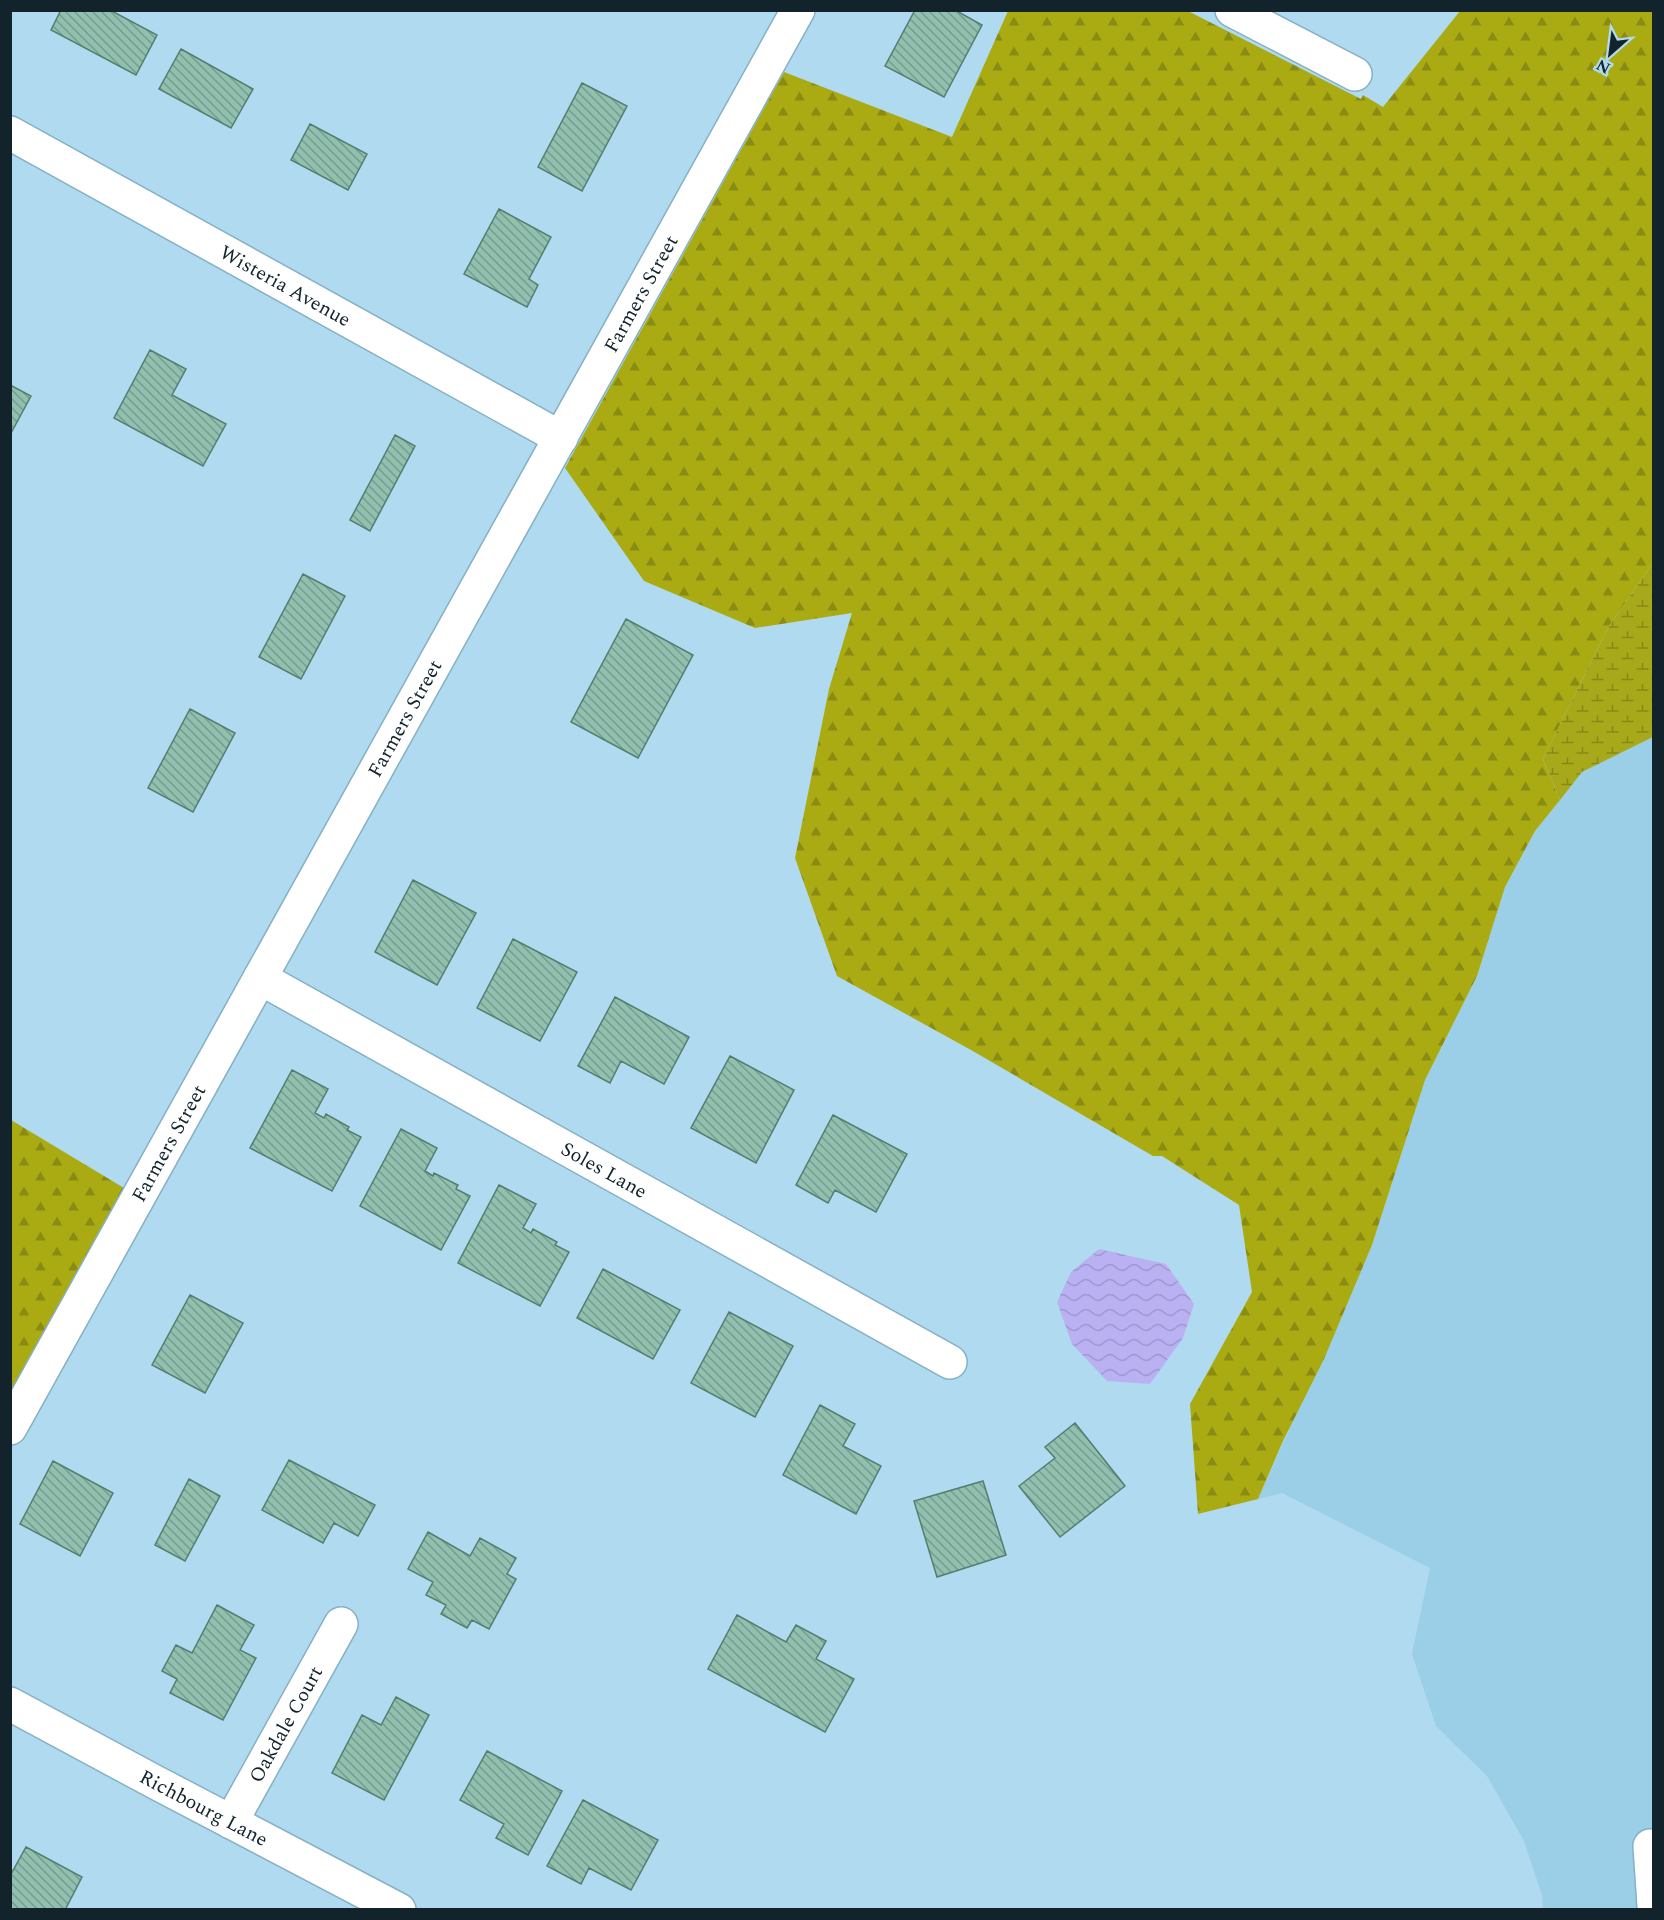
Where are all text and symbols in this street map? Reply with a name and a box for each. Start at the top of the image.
north arrow [1580,24,1640,84]
text: N [1592,53,1615,80]
street label: Farmers Street [597,230,686,358]
street label: Wisteria Avenue [214,238,356,335]
street label: Farmers Street [360,654,450,783]
street label: Farmers Street [124,1079,214,1208]
street label: Soles Lane [555,1134,653,1207]
street label: Oakdale Court [242,1661,331,1789]
street label: Richbourg Lane [134,1762,273,1855]

